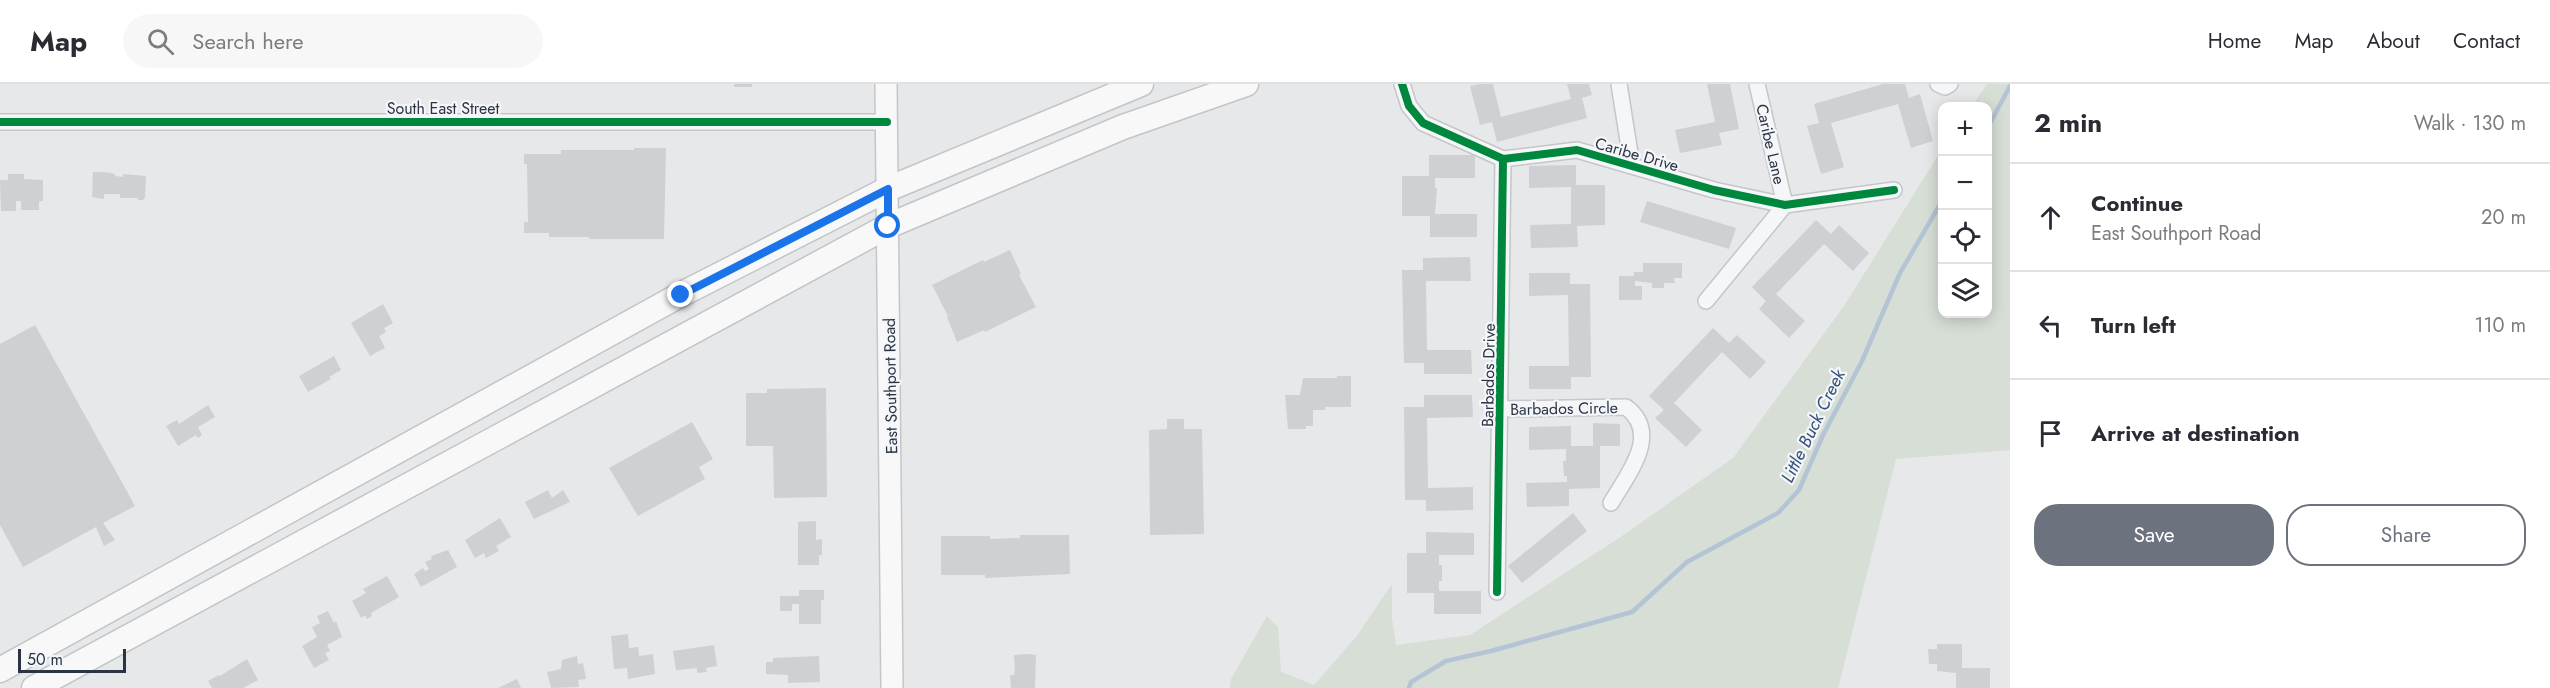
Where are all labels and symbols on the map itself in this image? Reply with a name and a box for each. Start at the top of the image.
street label: South East Street [387,97,500,120]
street label: Caribe Lane [1750,102,1791,187]
street label: Caribe Drive [1592,132,1681,177]
route start [874,212,900,238]
route end [667,281,693,307]
street label: East Southport Road [878,318,903,454]
street label: Barbados Drive [1476,323,1501,427]
water label: Little Buck Creek [1774,364,1852,487]
street label: Barbados Circle [1510,396,1618,421]
scale bar [18,646,126,674]

